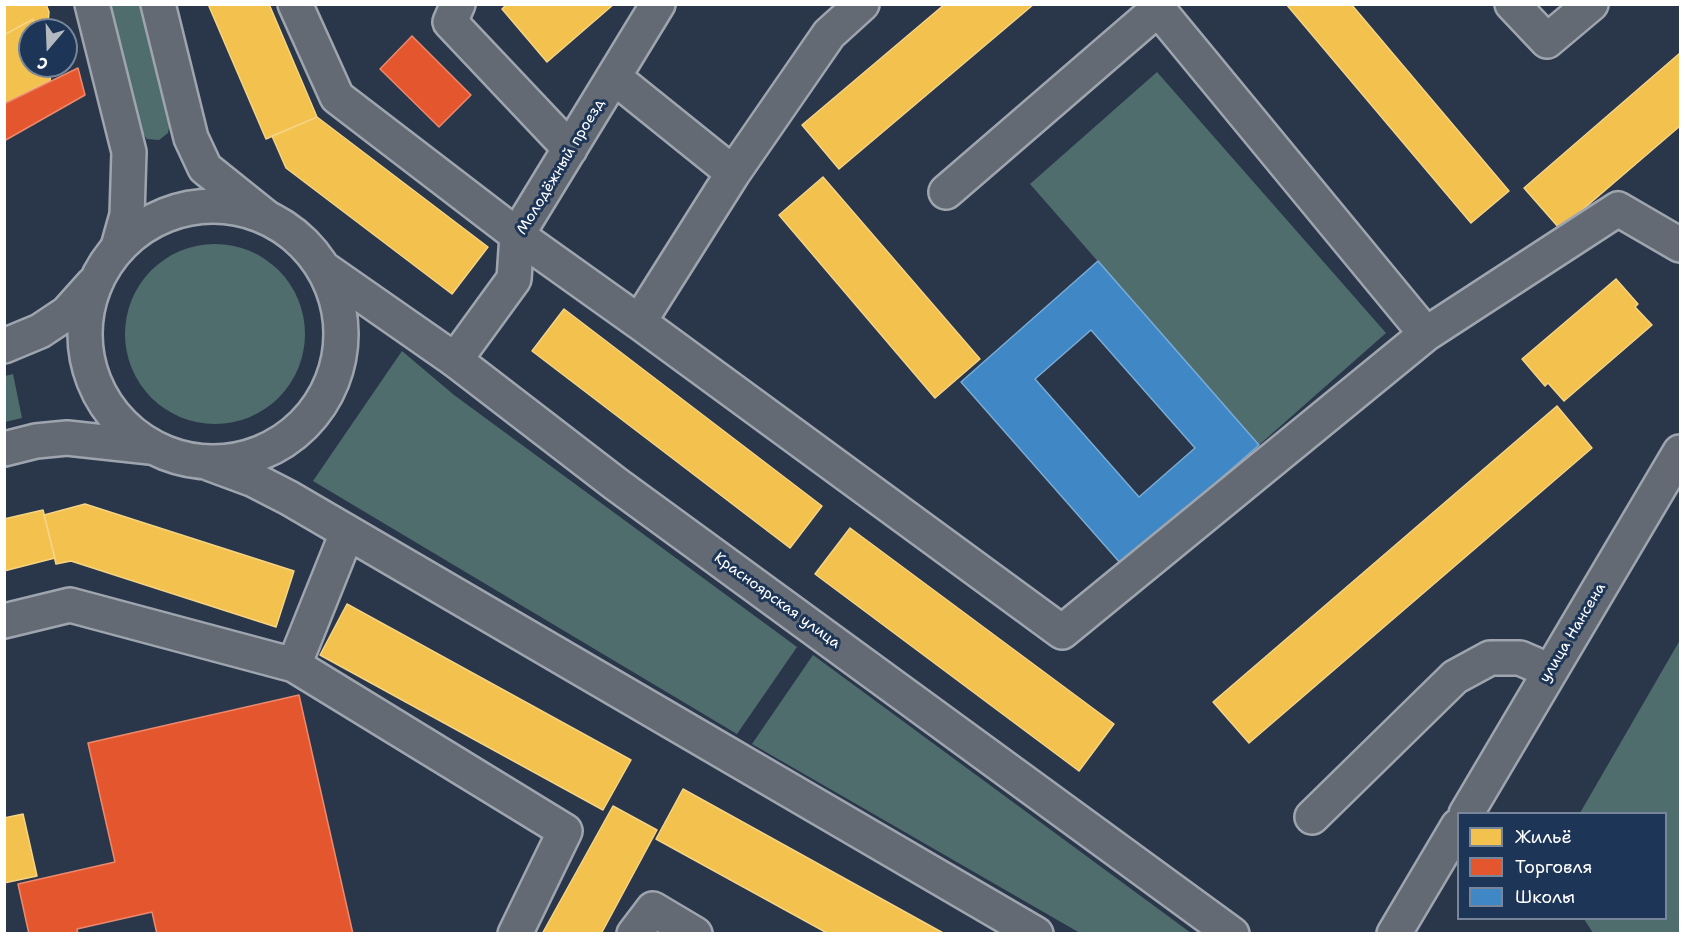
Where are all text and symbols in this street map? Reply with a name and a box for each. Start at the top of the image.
north arrow [18,18,78,78]
text: С [35,52,51,75]
street label: Молодёжный проезд [513,96,609,238]
street label: Красноярская улица [710,549,844,653]
street label: улица Нансена [1536,580,1610,686]
legend [1457,812,1667,920]
text: Жильё [1515,825,1572,849]
text: Торговля [1515,855,1593,879]
text: Школы [1515,885,1575,909]

